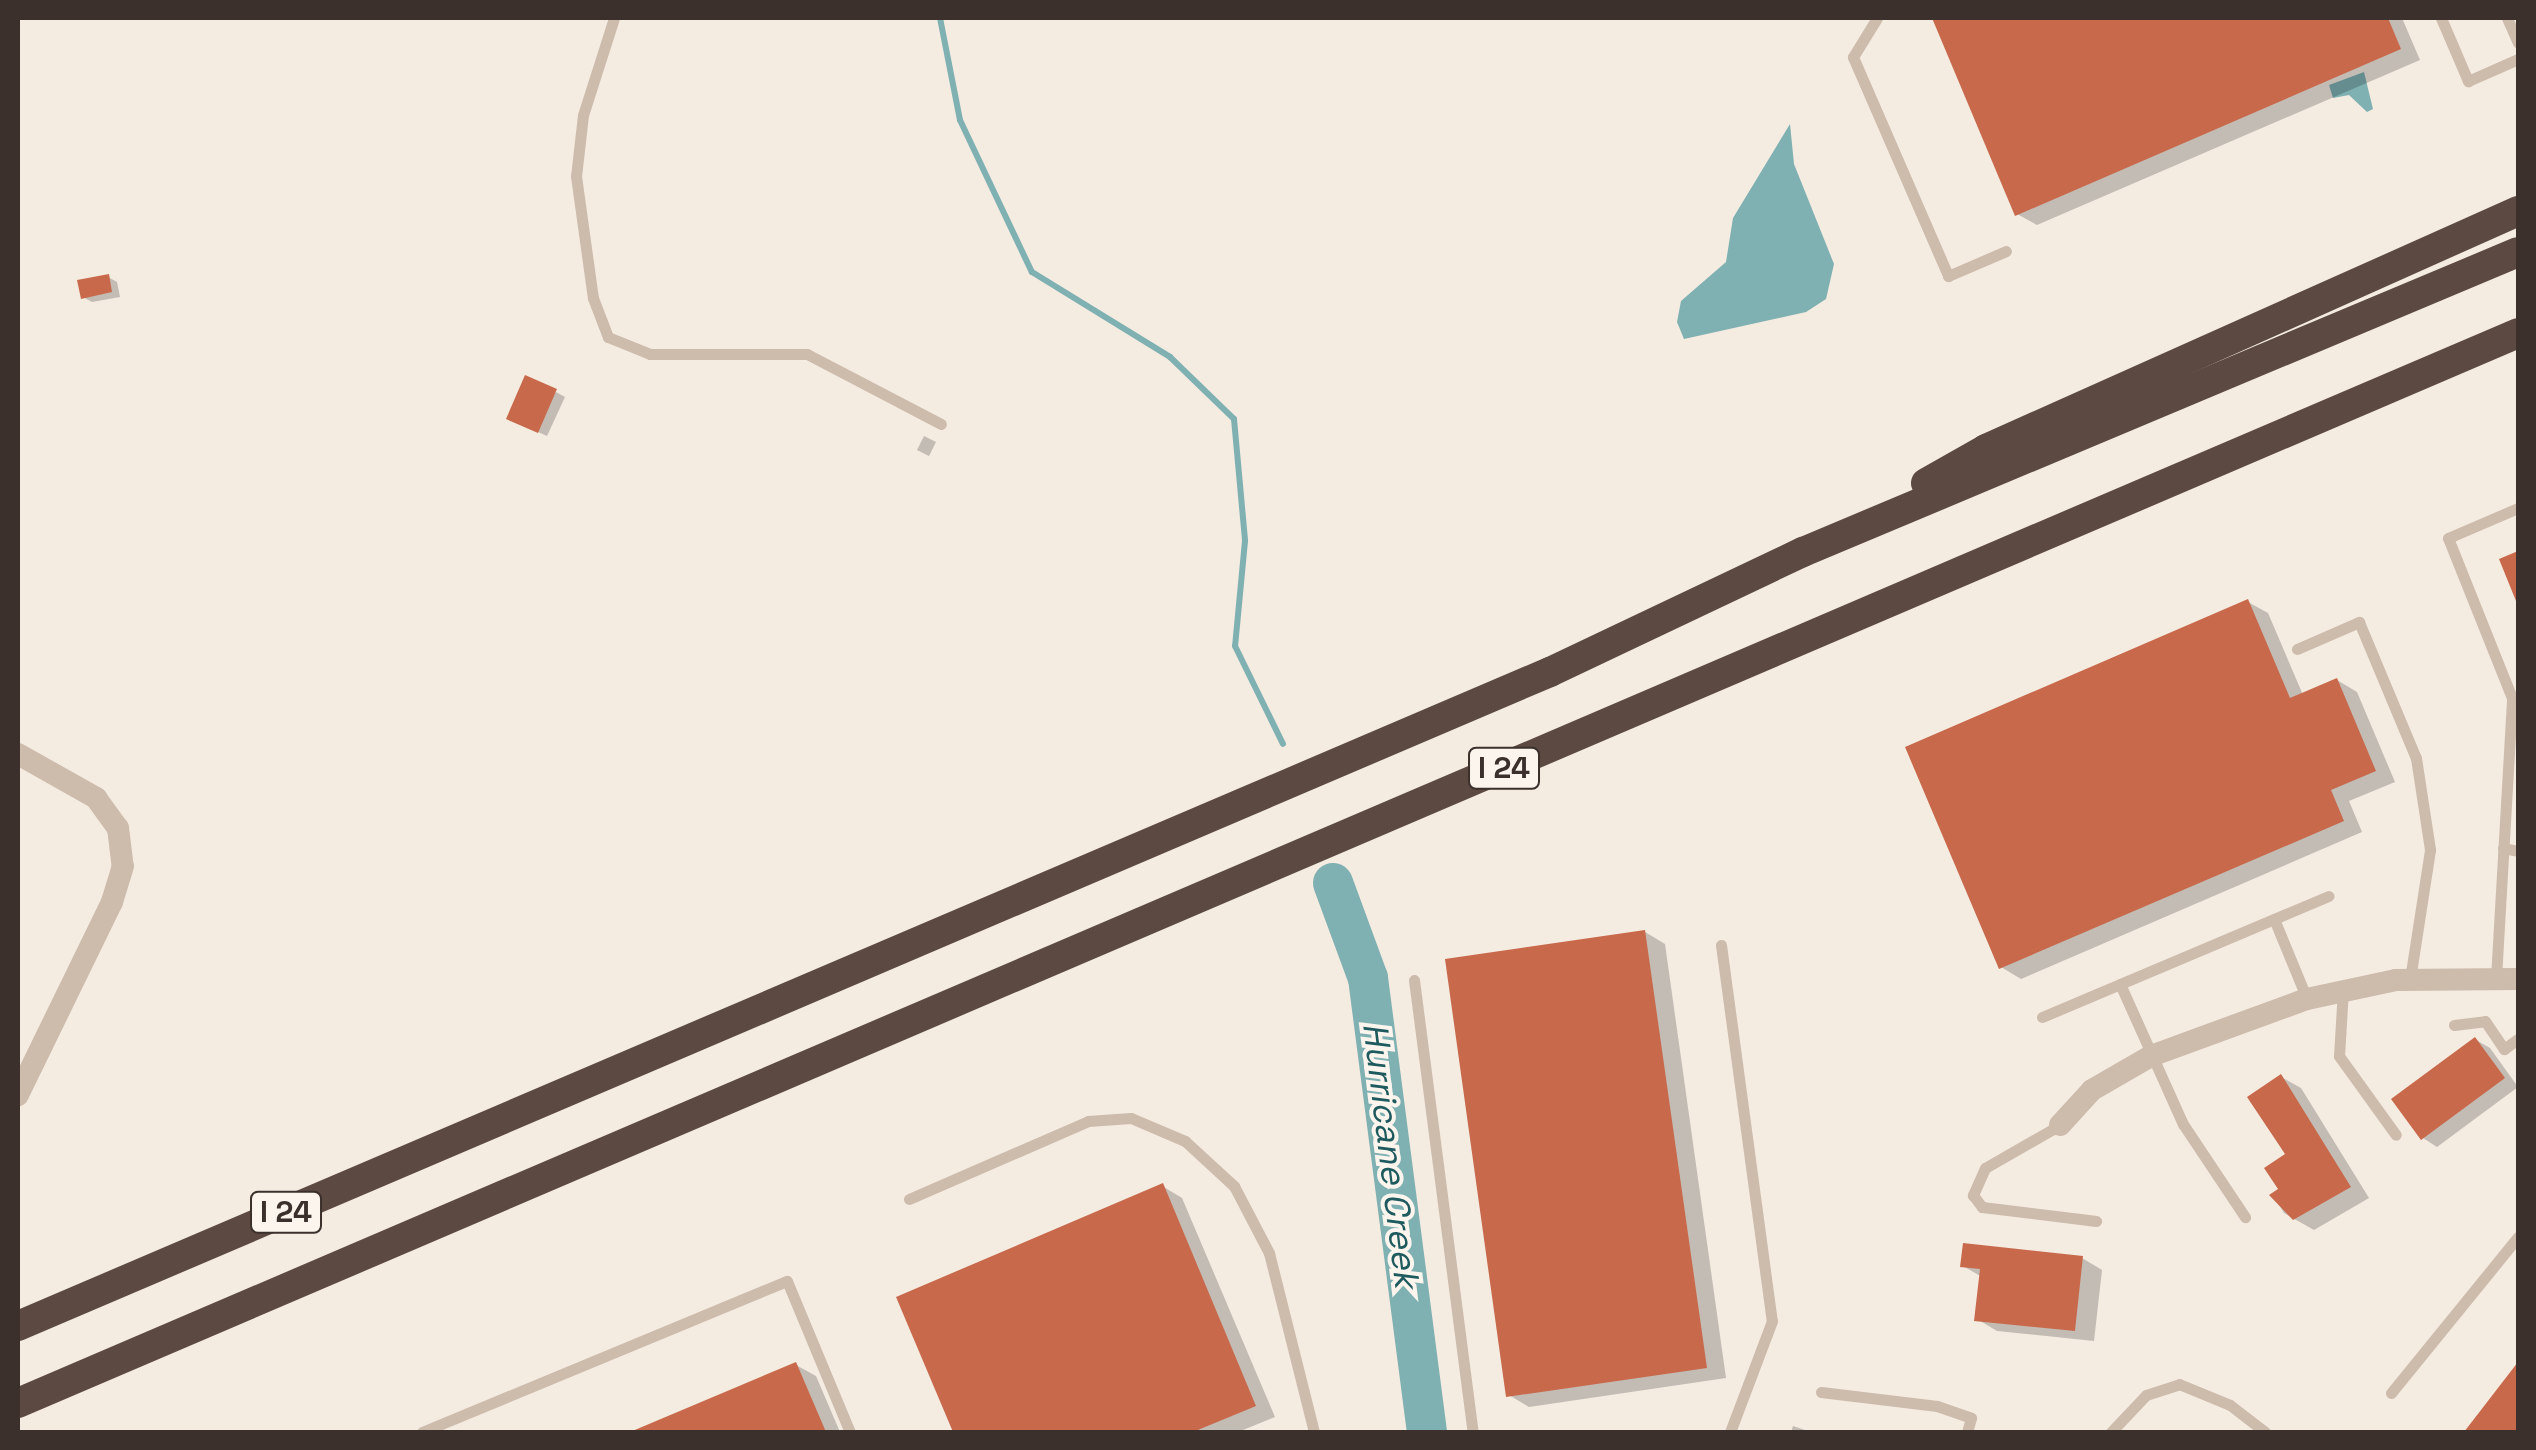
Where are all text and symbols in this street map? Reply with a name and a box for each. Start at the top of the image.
road number: I 24 [1466,743,1542,793]
water label: Hurricane Creek [1354,1020,1428,1290]
road number: I 24 [248,1187,324,1237]

